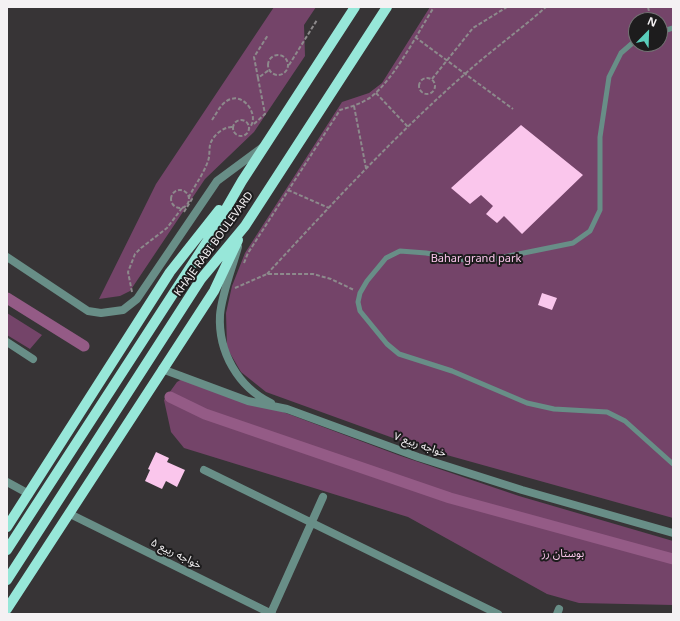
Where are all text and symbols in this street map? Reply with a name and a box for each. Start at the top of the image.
north arrow [628,12,668,52]
text: N [645,13,660,30]
street label: KHAJE RABI BOULEVARD [172,189,256,299]
park label: Bahar grand park [431,252,521,266]
street label: خواجه ربیع ۷ [392,430,448,460]
street label: خواجه ربیع ۵ [149,536,203,572]
park label: بوستان رز [542,547,584,561]

